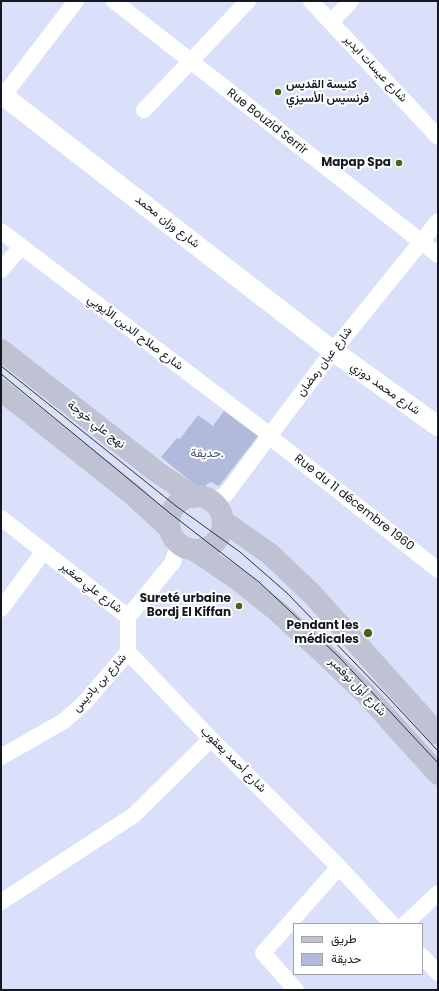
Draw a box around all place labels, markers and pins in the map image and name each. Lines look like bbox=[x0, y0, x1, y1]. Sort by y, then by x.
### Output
place label: كنيسة القديس فرنسيس الأسيزي bbox=[286, 78, 369, 106]
marker: كنيسة القديس فرنسيس الأسيزي bbox=[273, 87, 283, 97]
place label: Mapap Spa bbox=[321, 156, 391, 170]
marker: Mapap Spa bbox=[394, 158, 404, 168]
place label: Sureté urbaine Bordj El Kiffan bbox=[140, 592, 231, 620]
marker: Sureté urbaine Bordj El Kiffan bbox=[234, 601, 244, 611]
place label: Pendant les médicales bbox=[287, 619, 359, 647]
marker: Pendant les médicales bbox=[362, 627, 374, 639]

